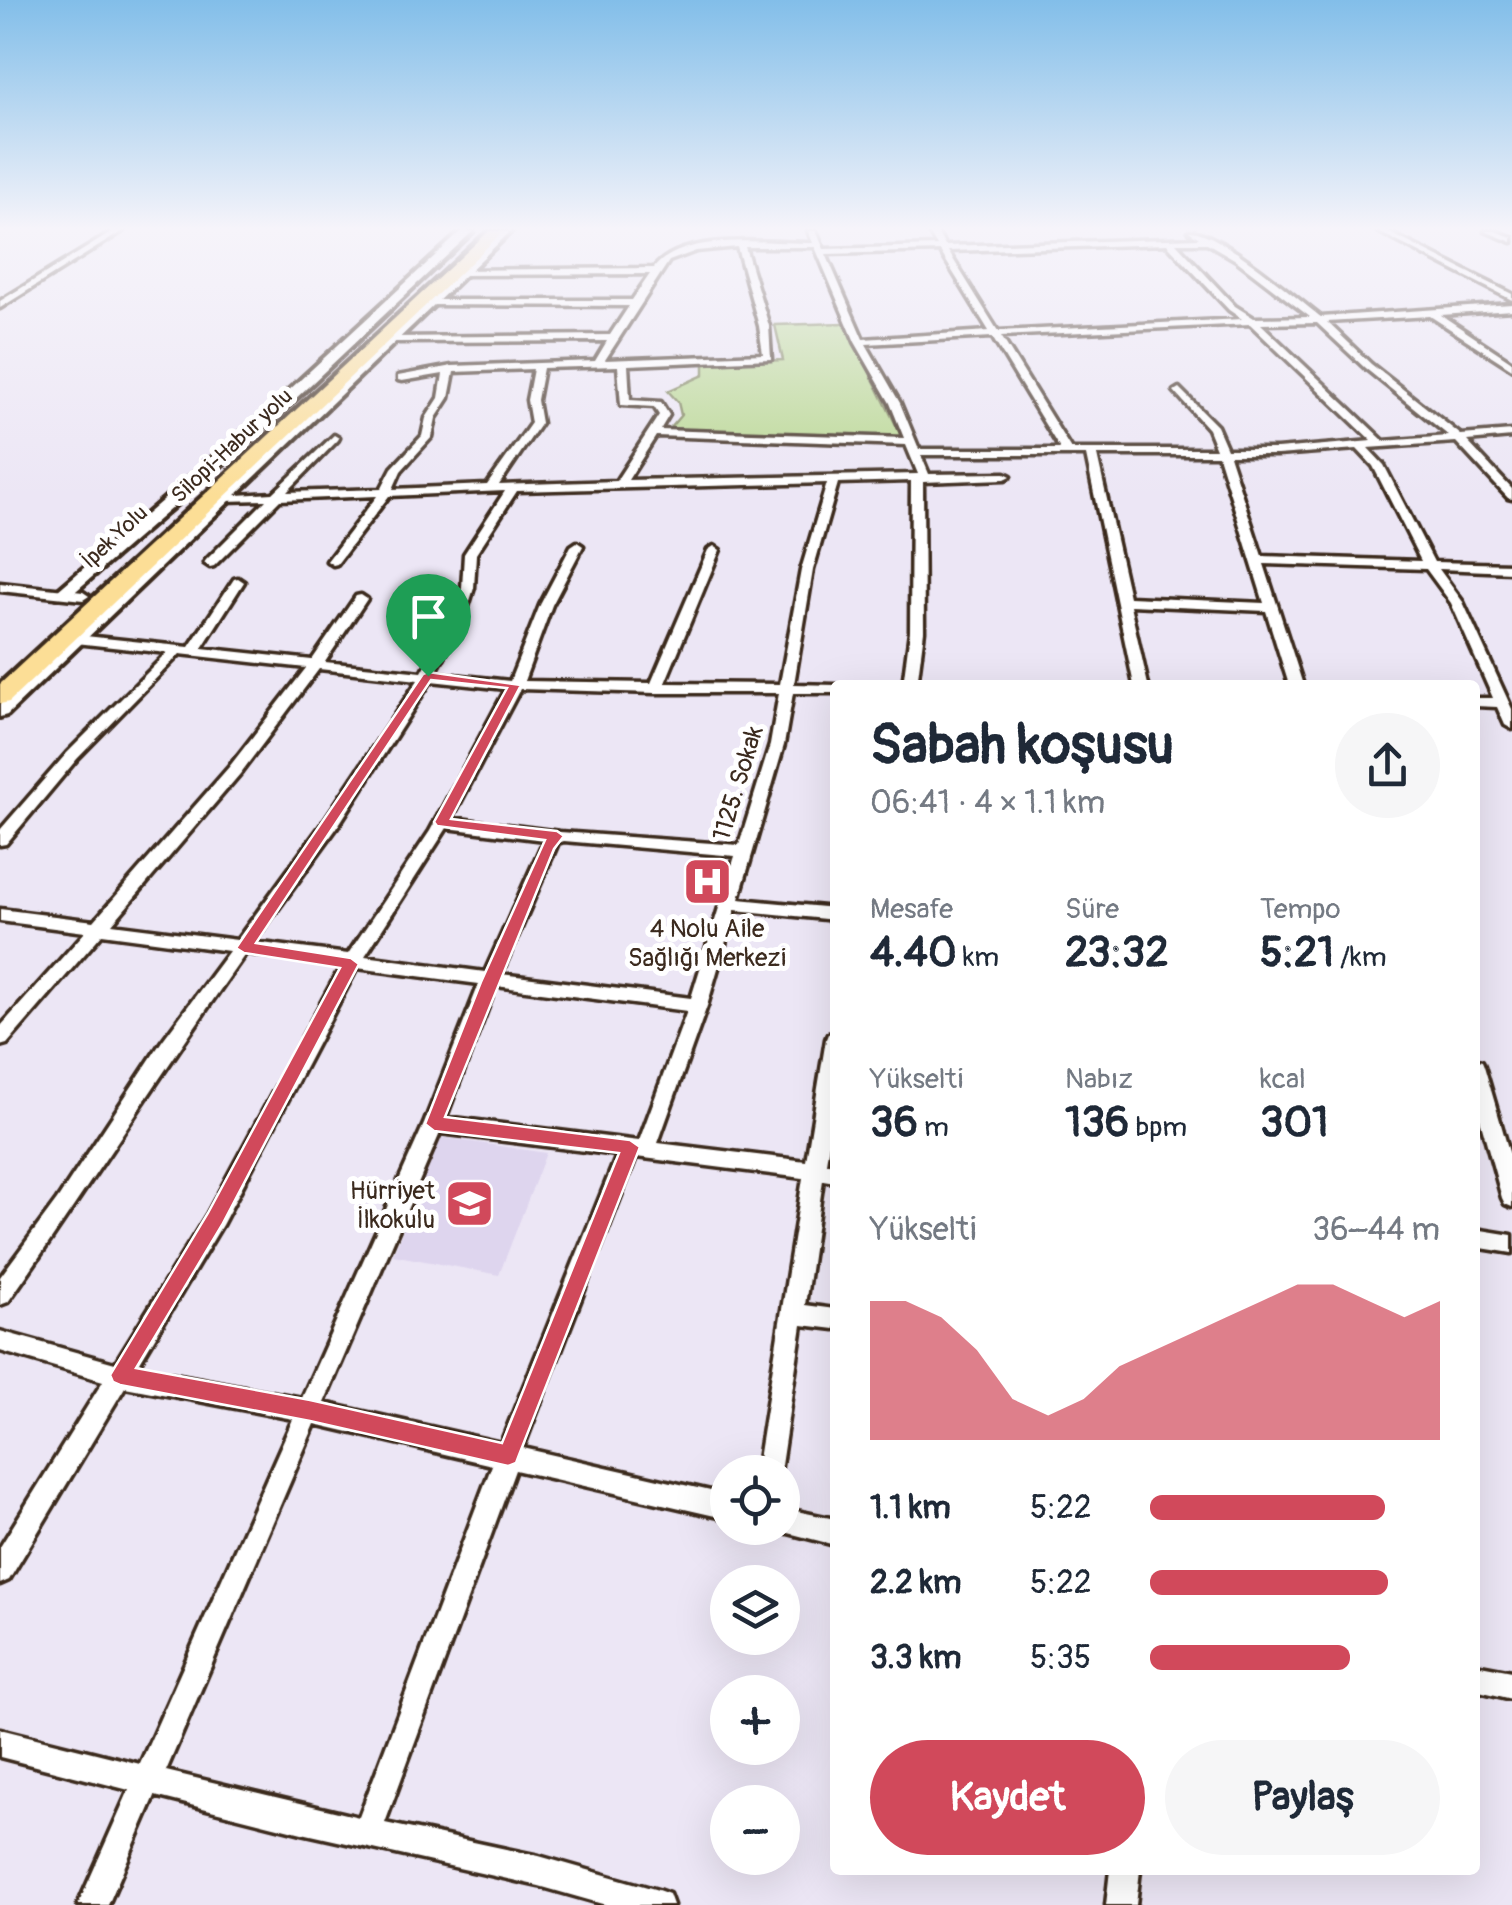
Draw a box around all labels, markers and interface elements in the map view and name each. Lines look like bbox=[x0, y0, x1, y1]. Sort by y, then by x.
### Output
street label: Silopi-Habur yolu bbox=[165, 382, 298, 509]
street label: İpek Yolu bbox=[76, 499, 154, 574]
pin bbox=[386, 574, 471, 677]
icon: arrive bbox=[401, 589, 456, 644]
text: Sabah koşusu bbox=[870, 711, 1174, 780]
button: share bbox=[1335, 713, 1440, 818]
street label: 1125. Sokak bbox=[706, 722, 771, 845]
text: 06:41 · 4 × 1.1 km bbox=[870, 783, 1105, 823]
hospital icon: 4 Nolu Aile Sağlığı Merkezi bbox=[681, 856, 733, 908]
text: Mesafe bbox=[870, 892, 953, 927]
text: Süre bbox=[1065, 892, 1119, 927]
text: Tempo bbox=[1260, 892, 1341, 927]
place label: 4 Nolu Aile Sağlığı Merkezi bbox=[628, 914, 786, 974]
text: 4.40 bbox=[870, 927, 957, 979]
text: 23:32 bbox=[1065, 927, 1169, 979]
text: 5:21 bbox=[1260, 927, 1334, 979]
text: km bbox=[957, 940, 999, 975]
text: /km bbox=[1334, 940, 1387, 975]
text: Yükselti bbox=[870, 1062, 963, 1097]
text: Nabız bbox=[1065, 1062, 1133, 1097]
text: kcal bbox=[1260, 1062, 1306, 1097]
text: 36 bbox=[870, 1097, 918, 1149]
text: 136 bbox=[1065, 1097, 1129, 1149]
text: 301 bbox=[1260, 1097, 1329, 1149]
text: m bbox=[918, 1110, 949, 1145]
text: bpm bbox=[1129, 1110, 1187, 1145]
place label: Hürriyet İlkokulu bbox=[350, 1176, 436, 1236]
school or university icon: Hürriyet İlkokulu bbox=[444, 1178, 496, 1230]
text: Yükselti bbox=[870, 1210, 976, 1250]
text: 36–44 m bbox=[1312, 1210, 1440, 1250]
map controls bbox=[710, 1455, 800, 1875]
button: locate bbox=[710, 1455, 800, 1545]
text: 1.1 km bbox=[870, 1488, 951, 1528]
text: 5:22 bbox=[1030, 1488, 1092, 1528]
text: 2.2 km bbox=[870, 1563, 962, 1603]
text: 5:22 bbox=[1030, 1563, 1092, 1603]
button: layers bbox=[710, 1565, 800, 1655]
text: 3.3 km bbox=[870, 1638, 961, 1678]
text: 5:35 bbox=[1030, 1638, 1091, 1678]
button: + bbox=[710, 1675, 800, 1765]
button: Kaydet bbox=[870, 1740, 1145, 1855]
button: Paylaş bbox=[1165, 1740, 1440, 1855]
button: − bbox=[710, 1785, 800, 1875]

